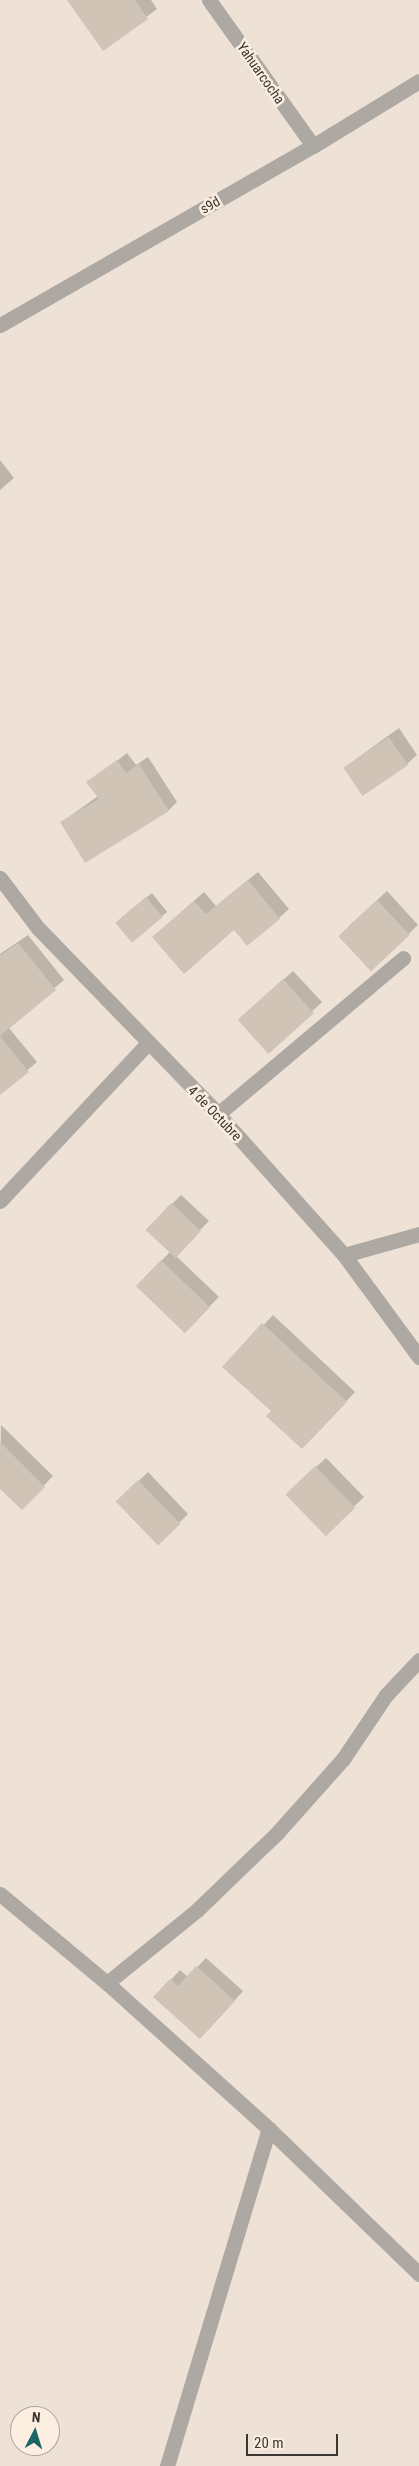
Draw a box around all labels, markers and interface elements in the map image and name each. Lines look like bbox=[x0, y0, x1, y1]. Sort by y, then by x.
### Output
street label: Yahuarcocha bbox=[234, 39, 288, 107]
street label: s9d bbox=[197, 193, 223, 217]
street label: 4 de Octubre bbox=[185, 1082, 245, 1144]
north arrow bbox=[10, 2406, 60, 2456]
text: N bbox=[31, 2409, 41, 2425]
scale bar bbox=[249, 2424, 342, 2456]
text: 20 m bbox=[254, 2434, 284, 2452]

